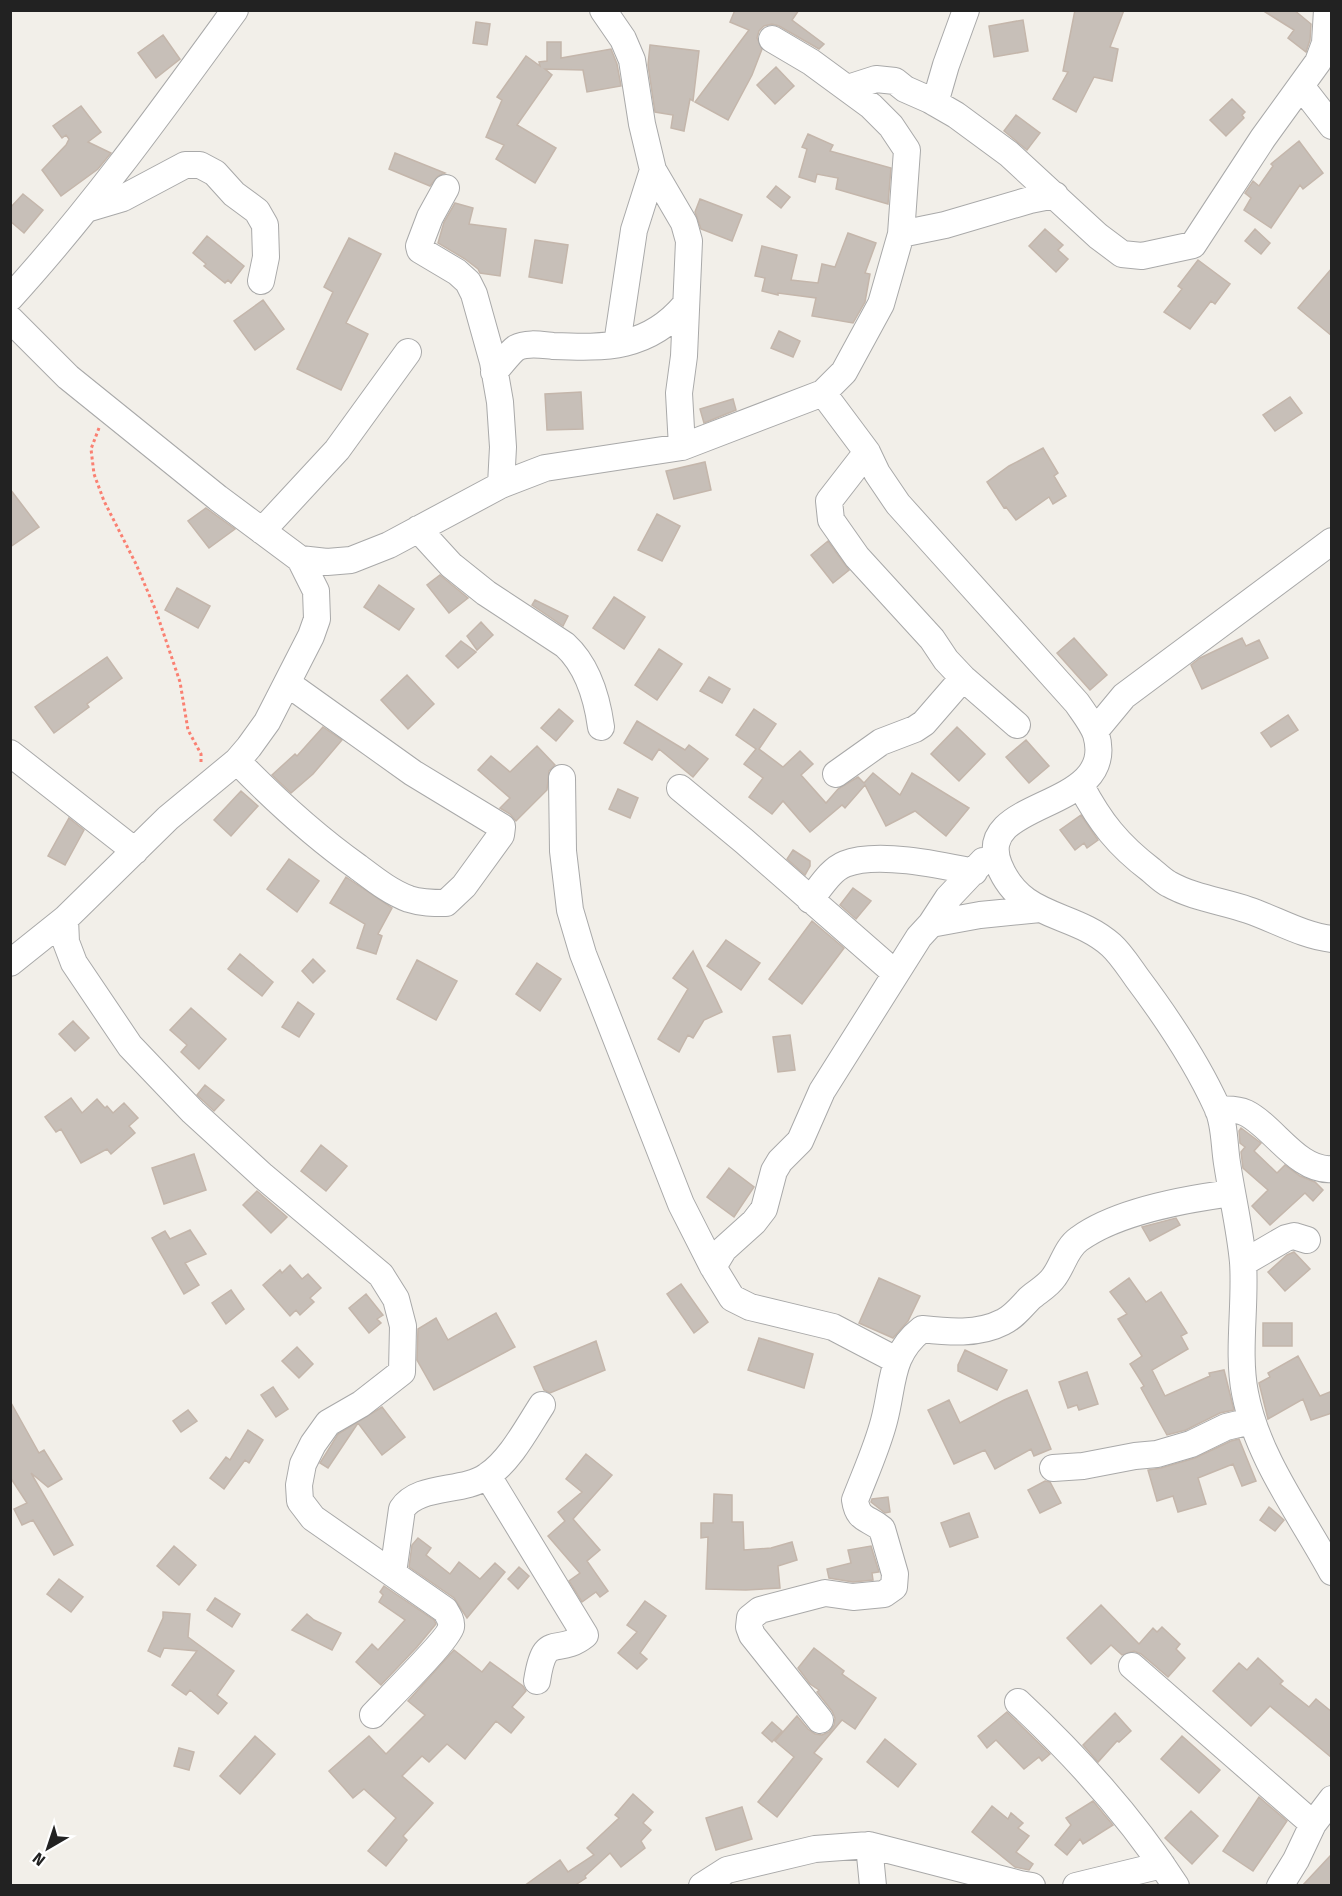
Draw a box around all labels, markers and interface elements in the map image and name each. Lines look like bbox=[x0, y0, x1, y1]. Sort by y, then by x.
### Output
north arrow bbox=[18, 1818, 78, 1878]
text: N bbox=[29, 1849, 49, 1870]

